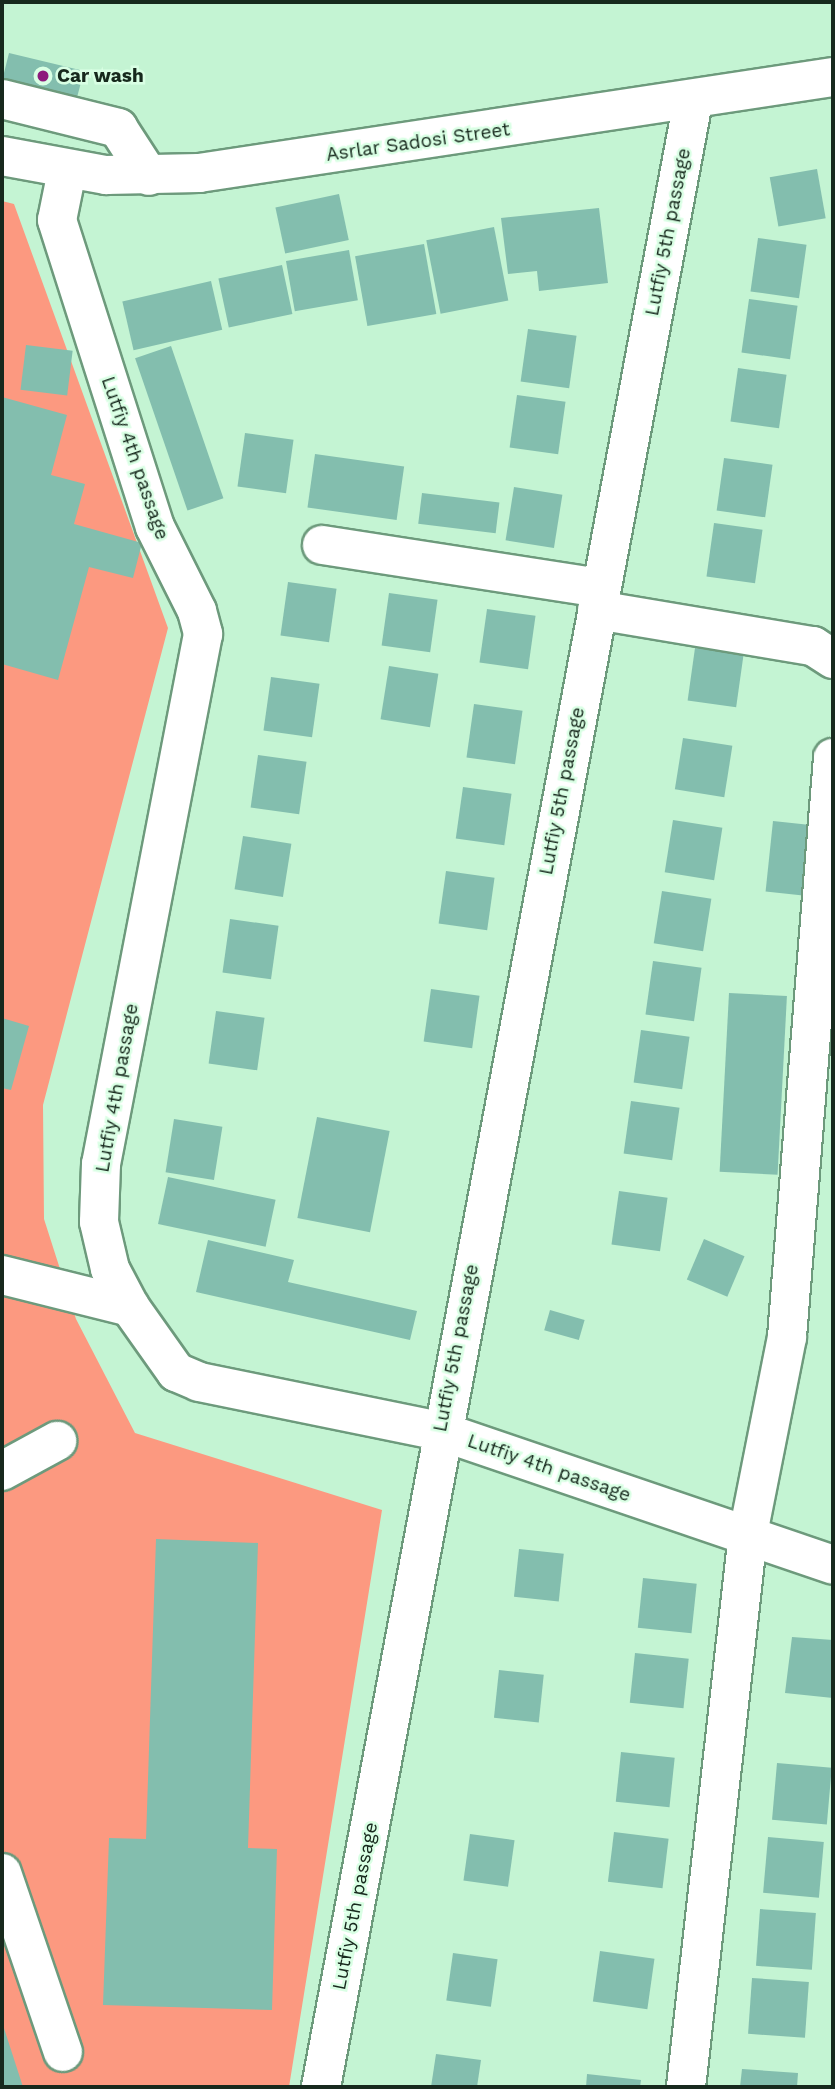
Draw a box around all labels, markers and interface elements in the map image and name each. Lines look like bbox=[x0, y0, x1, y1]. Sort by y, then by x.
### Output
place label: Car wash bbox=[57, 65, 144, 87]
marker: Car wash bbox=[35, 68, 51, 84]
street label: Asrlar Sadosi Street bbox=[324, 118, 512, 166]
street label: Lutfiy 5th passage bbox=[640, 146, 696, 318]
street label: Lutfiy 4th passage bbox=[96, 373, 174, 543]
street label: Lutfiy 5th passage bbox=[534, 705, 590, 877]
street label: Lutfiy 4th passage bbox=[91, 1002, 143, 1174]
street label: Lutfiy 5th passage bbox=[428, 1262, 484, 1434]
street label: Lutfiy 4th passage bbox=[464, 1429, 634, 1507]
street label: Lutfiy 5th passage bbox=[327, 1820, 383, 1992]

